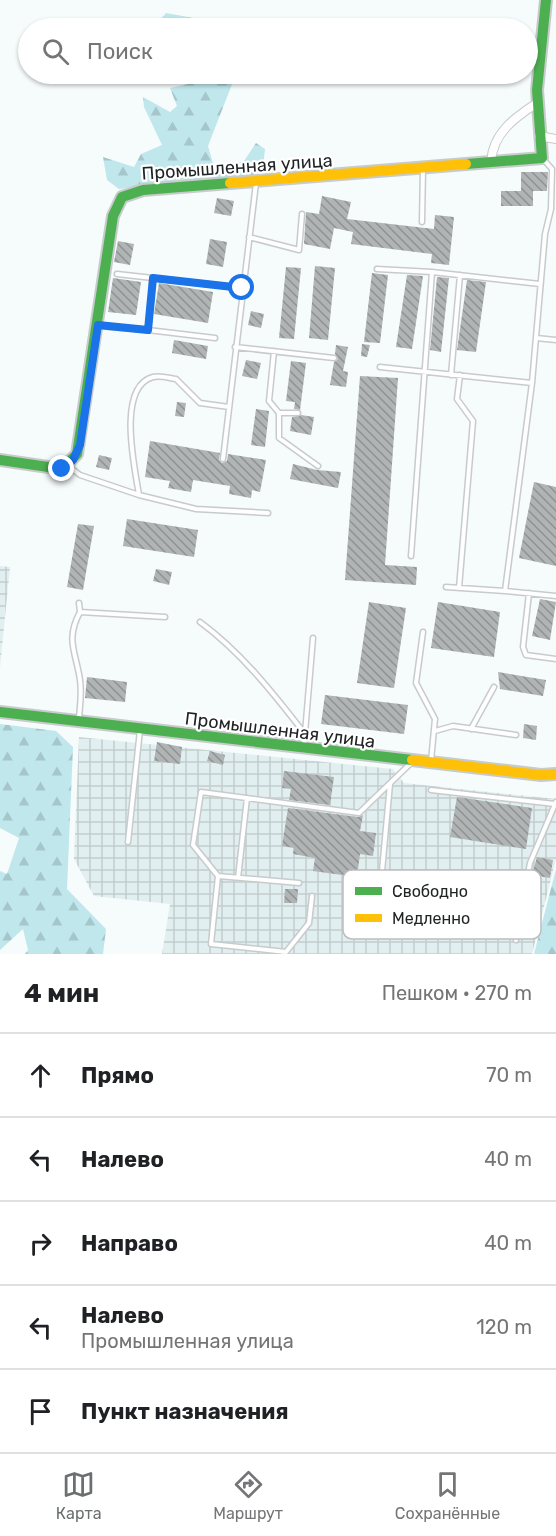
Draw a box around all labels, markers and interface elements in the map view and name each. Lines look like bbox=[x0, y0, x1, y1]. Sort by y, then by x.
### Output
search box bbox=[18, 18, 538, 84]
icon: search bbox=[39, 35, 72, 68]
text: Поиск bbox=[87, 38, 153, 65]
street label: Промышленная улица bbox=[141, 149, 333, 185]
route start bbox=[228, 274, 254, 300]
route end bbox=[48, 455, 74, 481]
street label: Промышленная улица bbox=[184, 707, 376, 753]
legend bbox=[343, 870, 541, 939]
text: Свободно bbox=[392, 882, 468, 901]
text: Медленно bbox=[392, 909, 470, 928]
text: 4 мин bbox=[24, 978, 99, 1009]
text: Пешком · 270 m bbox=[382, 981, 532, 1005]
icon: ahead bbox=[24, 1059, 57, 1092]
text: Прямо bbox=[81, 1062, 154, 1089]
text: 70 m bbox=[486, 1063, 532, 1087]
icon: left bbox=[24, 1143, 57, 1176]
text: Налево bbox=[81, 1146, 164, 1173]
text: 40 m bbox=[484, 1147, 532, 1171]
icon: right bbox=[24, 1227, 57, 1260]
text: Направо bbox=[81, 1230, 178, 1257]
text: 40 m bbox=[484, 1231, 532, 1255]
text: Налево bbox=[81, 1302, 164, 1329]
icon: left bbox=[24, 1311, 57, 1344]
text: 120 m bbox=[476, 1315, 532, 1339]
text: Промышленная улица bbox=[81, 1329, 294, 1353]
icon: arrive bbox=[24, 1395, 57, 1428]
text: Пункт назначения bbox=[81, 1398, 289, 1425]
tab: Карта bbox=[56, 1468, 102, 1523]
tab: Маршрут bbox=[213, 1468, 283, 1523]
tab: Сохранённые bbox=[395, 1468, 500, 1523]

